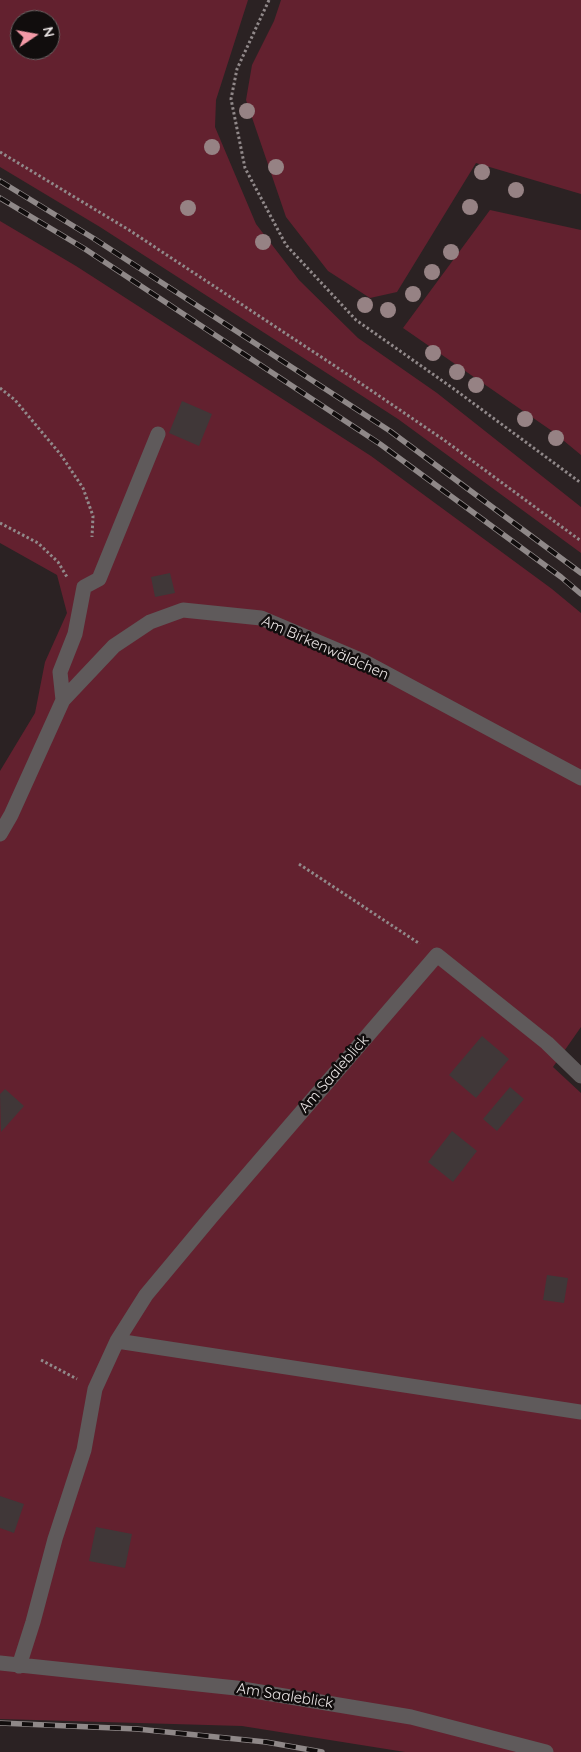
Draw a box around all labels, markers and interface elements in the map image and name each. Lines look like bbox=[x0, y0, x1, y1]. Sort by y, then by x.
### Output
north arrow bbox=[10, 10, 60, 60]
text: N bbox=[39, 25, 59, 39]
street label: Am Birkenwäldchen bbox=[259, 612, 391, 684]
street label: Am Saaleblick bbox=[295, 1031, 373, 1117]
street label: Am Saaleblick bbox=[235, 1679, 335, 1713]

